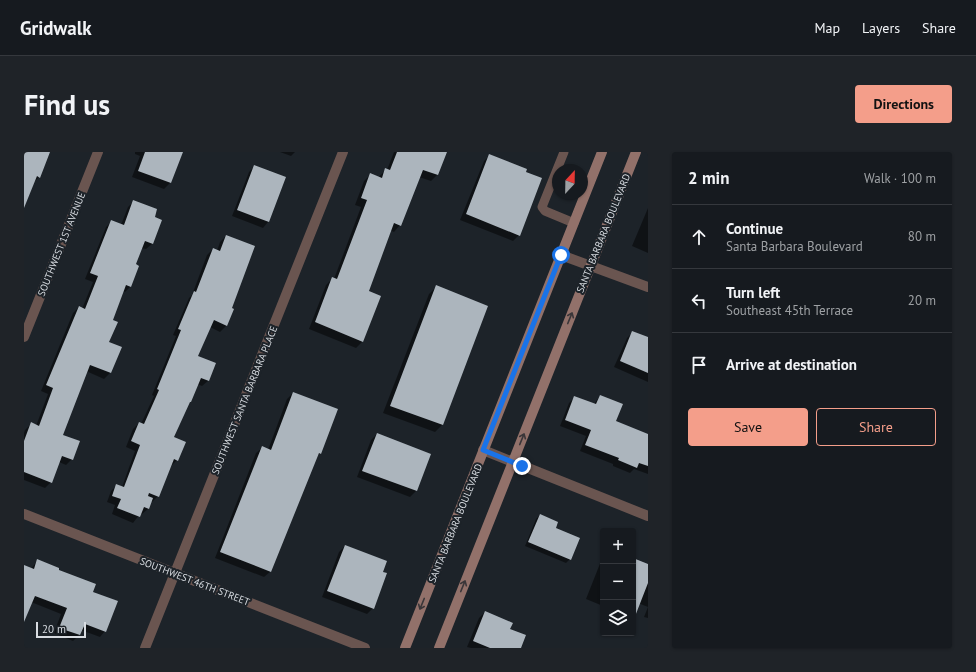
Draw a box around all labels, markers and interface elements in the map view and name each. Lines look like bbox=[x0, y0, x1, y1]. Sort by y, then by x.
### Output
text: Gridwalk bbox=[20, 16, 92, 40]
text: Map bbox=[814, 19, 840, 37]
text: Layers bbox=[862, 19, 900, 37]
text: Share bbox=[922, 19, 956, 37]
button: Directions bbox=[855, 85, 952, 123]
text: Find us bbox=[24, 86, 110, 123]
north arrow bbox=[552, 164, 588, 200]
text: 2 min bbox=[688, 167, 729, 189]
text: Walk · 100 m bbox=[864, 170, 936, 187]
street label: SANTA BARBARA BOULEVARD bbox=[574, 172, 633, 295]
street label: SOUTHWEST 1ST AVENUE bbox=[35, 190, 88, 298]
text: Continue bbox=[726, 219, 783, 238]
icon: ahead bbox=[688, 226, 710, 248]
text: 80 m bbox=[908, 228, 936, 245]
text: Santa Barbara Boulevard bbox=[726, 238, 863, 255]
route start bbox=[552, 246, 570, 264]
text: Turn left bbox=[726, 283, 780, 302]
icon: left bbox=[688, 290, 710, 312]
text: 20 m bbox=[908, 292, 936, 309]
text: Southeast 45th Terrace bbox=[726, 302, 853, 319]
one-way arrow bbox=[566, 313, 574, 325]
street label: SOUTHWEST SANTA BARBARA PLACE bbox=[209, 324, 280, 476]
icon: arrive bbox=[688, 354, 710, 376]
text: Arrive at destination bbox=[726, 355, 857, 374]
button: Save bbox=[688, 408, 808, 446]
button: Share bbox=[816, 408, 936, 446]
one-way arrow bbox=[518, 433, 526, 445]
route end bbox=[513, 457, 531, 475]
street label: SANTA BARBARA BOULEVARD bbox=[426, 462, 485, 585]
map controls bbox=[600, 528, 636, 636]
button: + bbox=[600, 528, 636, 564]
street label: SOUTHWEST 46TH STREET bbox=[138, 554, 252, 609]
button: − bbox=[600, 564, 636, 600]
one-way arrow bbox=[460, 580, 468, 592]
one-way arrow bbox=[418, 598, 425, 610]
button: layers bbox=[600, 600, 636, 636]
scale bar bbox=[36, 620, 86, 639]
text: 20 m bbox=[42, 622, 66, 636]

